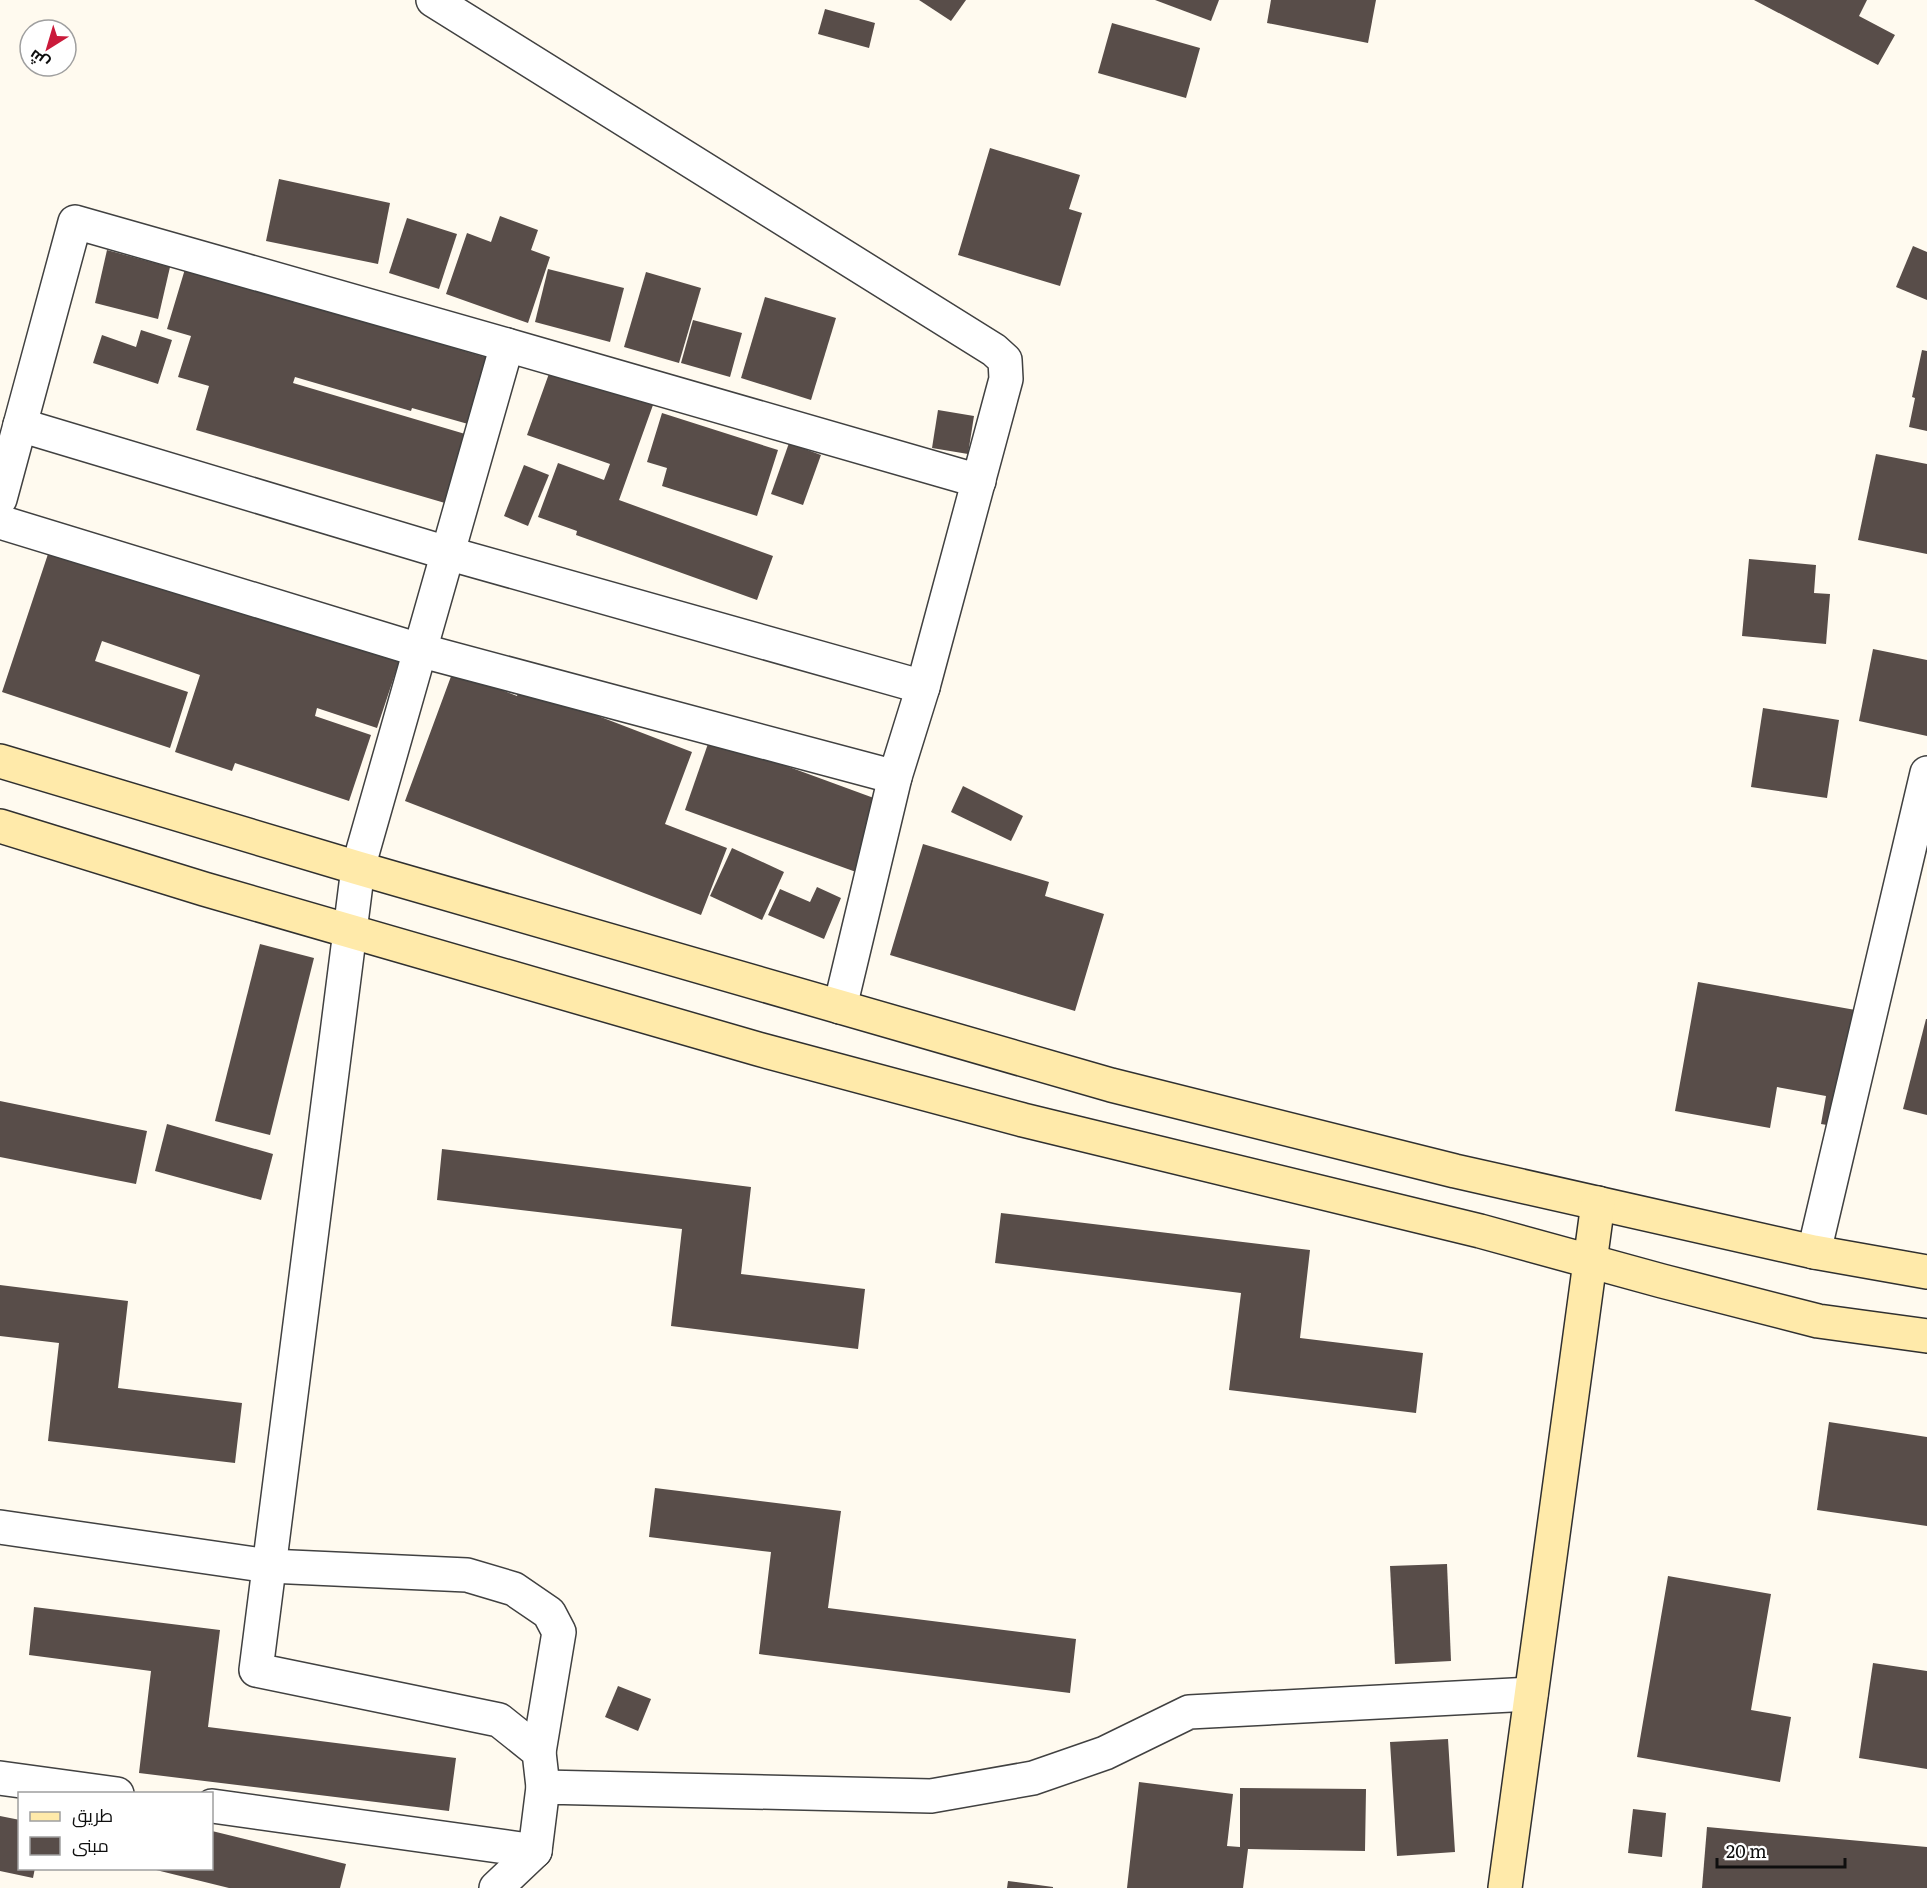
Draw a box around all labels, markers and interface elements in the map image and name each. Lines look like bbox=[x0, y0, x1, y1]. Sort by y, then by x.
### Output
north arrow bbox=[18, 18, 78, 78]
text: ش bbox=[23, 45, 54, 77]
legend bbox=[18, 1792, 213, 1870]
text: طريق bbox=[72, 1801, 113, 1828]
text: مبنى bbox=[72, 1831, 109, 1858]
scale bar bbox=[1717, 1831, 1844, 1869]
text: 20 m bbox=[1726, 1837, 1767, 1864]

